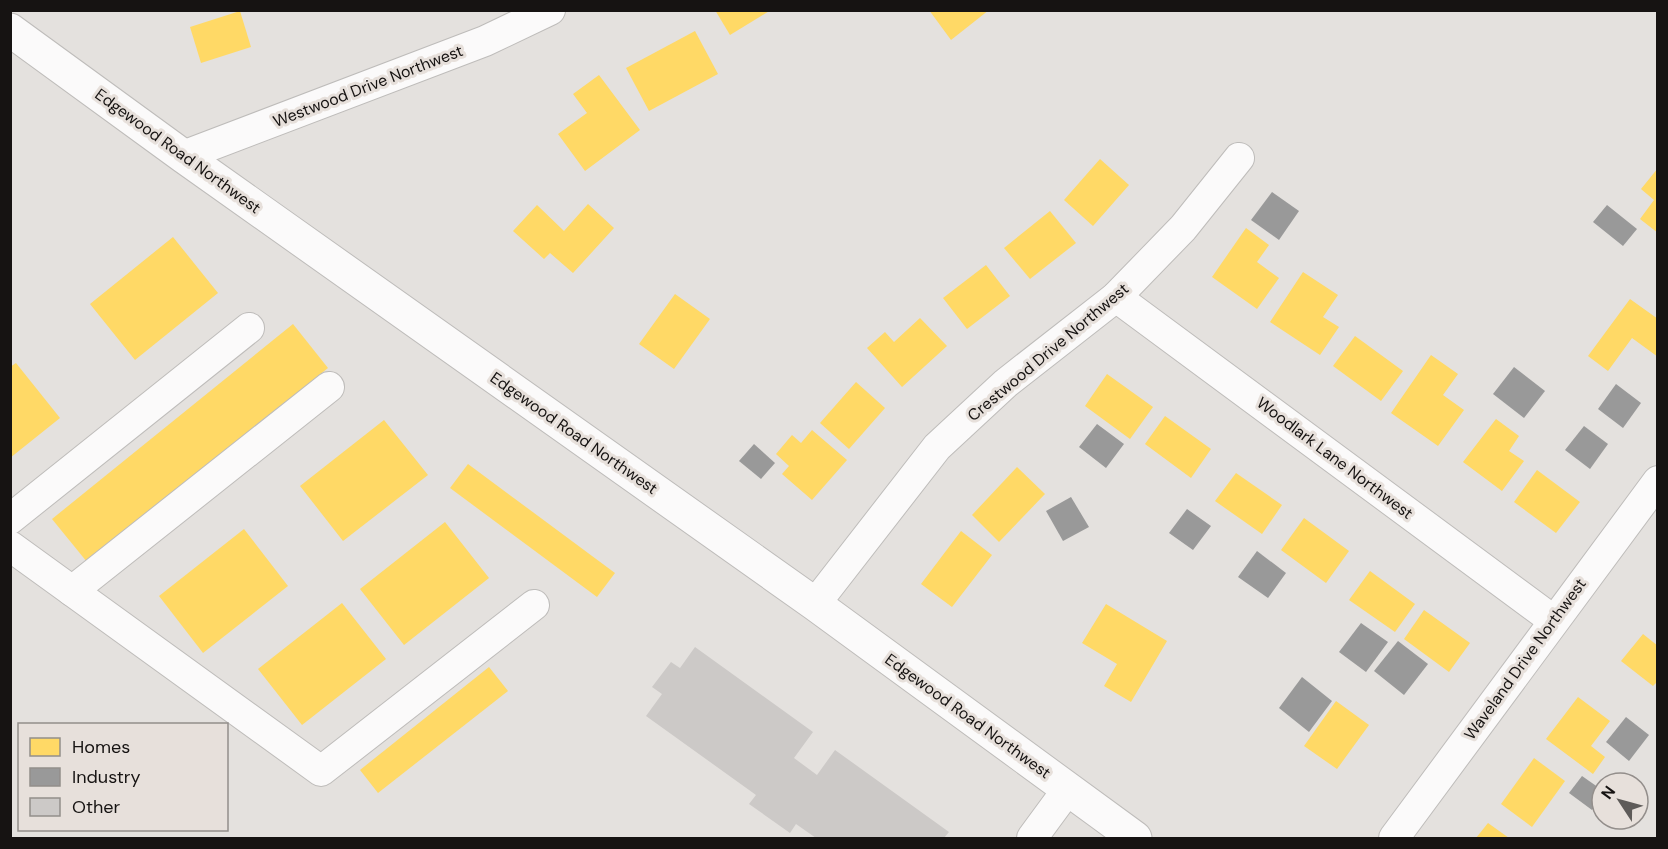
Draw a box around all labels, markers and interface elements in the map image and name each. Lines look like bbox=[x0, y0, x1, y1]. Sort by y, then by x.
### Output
street label: Westwood Drive Northwest bbox=[270, 40, 466, 132]
street label: Edgewood Road Northwest bbox=[91, 84, 265, 218]
street label: Crestwood Drive Northwest bbox=[963, 278, 1133, 426]
street label: Edgewood Road Northwest bbox=[486, 367, 662, 499]
street label: Woodlark Lane Northwest bbox=[1253, 392, 1417, 524]
street label: Waveland Drive Northwest bbox=[1459, 574, 1591, 744]
street label: Edgewood Road Northwest bbox=[881, 649, 1055, 783]
legend bbox=[18, 723, 228, 831]
text: Homes bbox=[72, 735, 130, 759]
text: Industry bbox=[72, 765, 141, 789]
north arrow bbox=[1590, 771, 1650, 831]
text: N bbox=[1596, 782, 1620, 803]
text: Other bbox=[72, 795, 121, 819]

